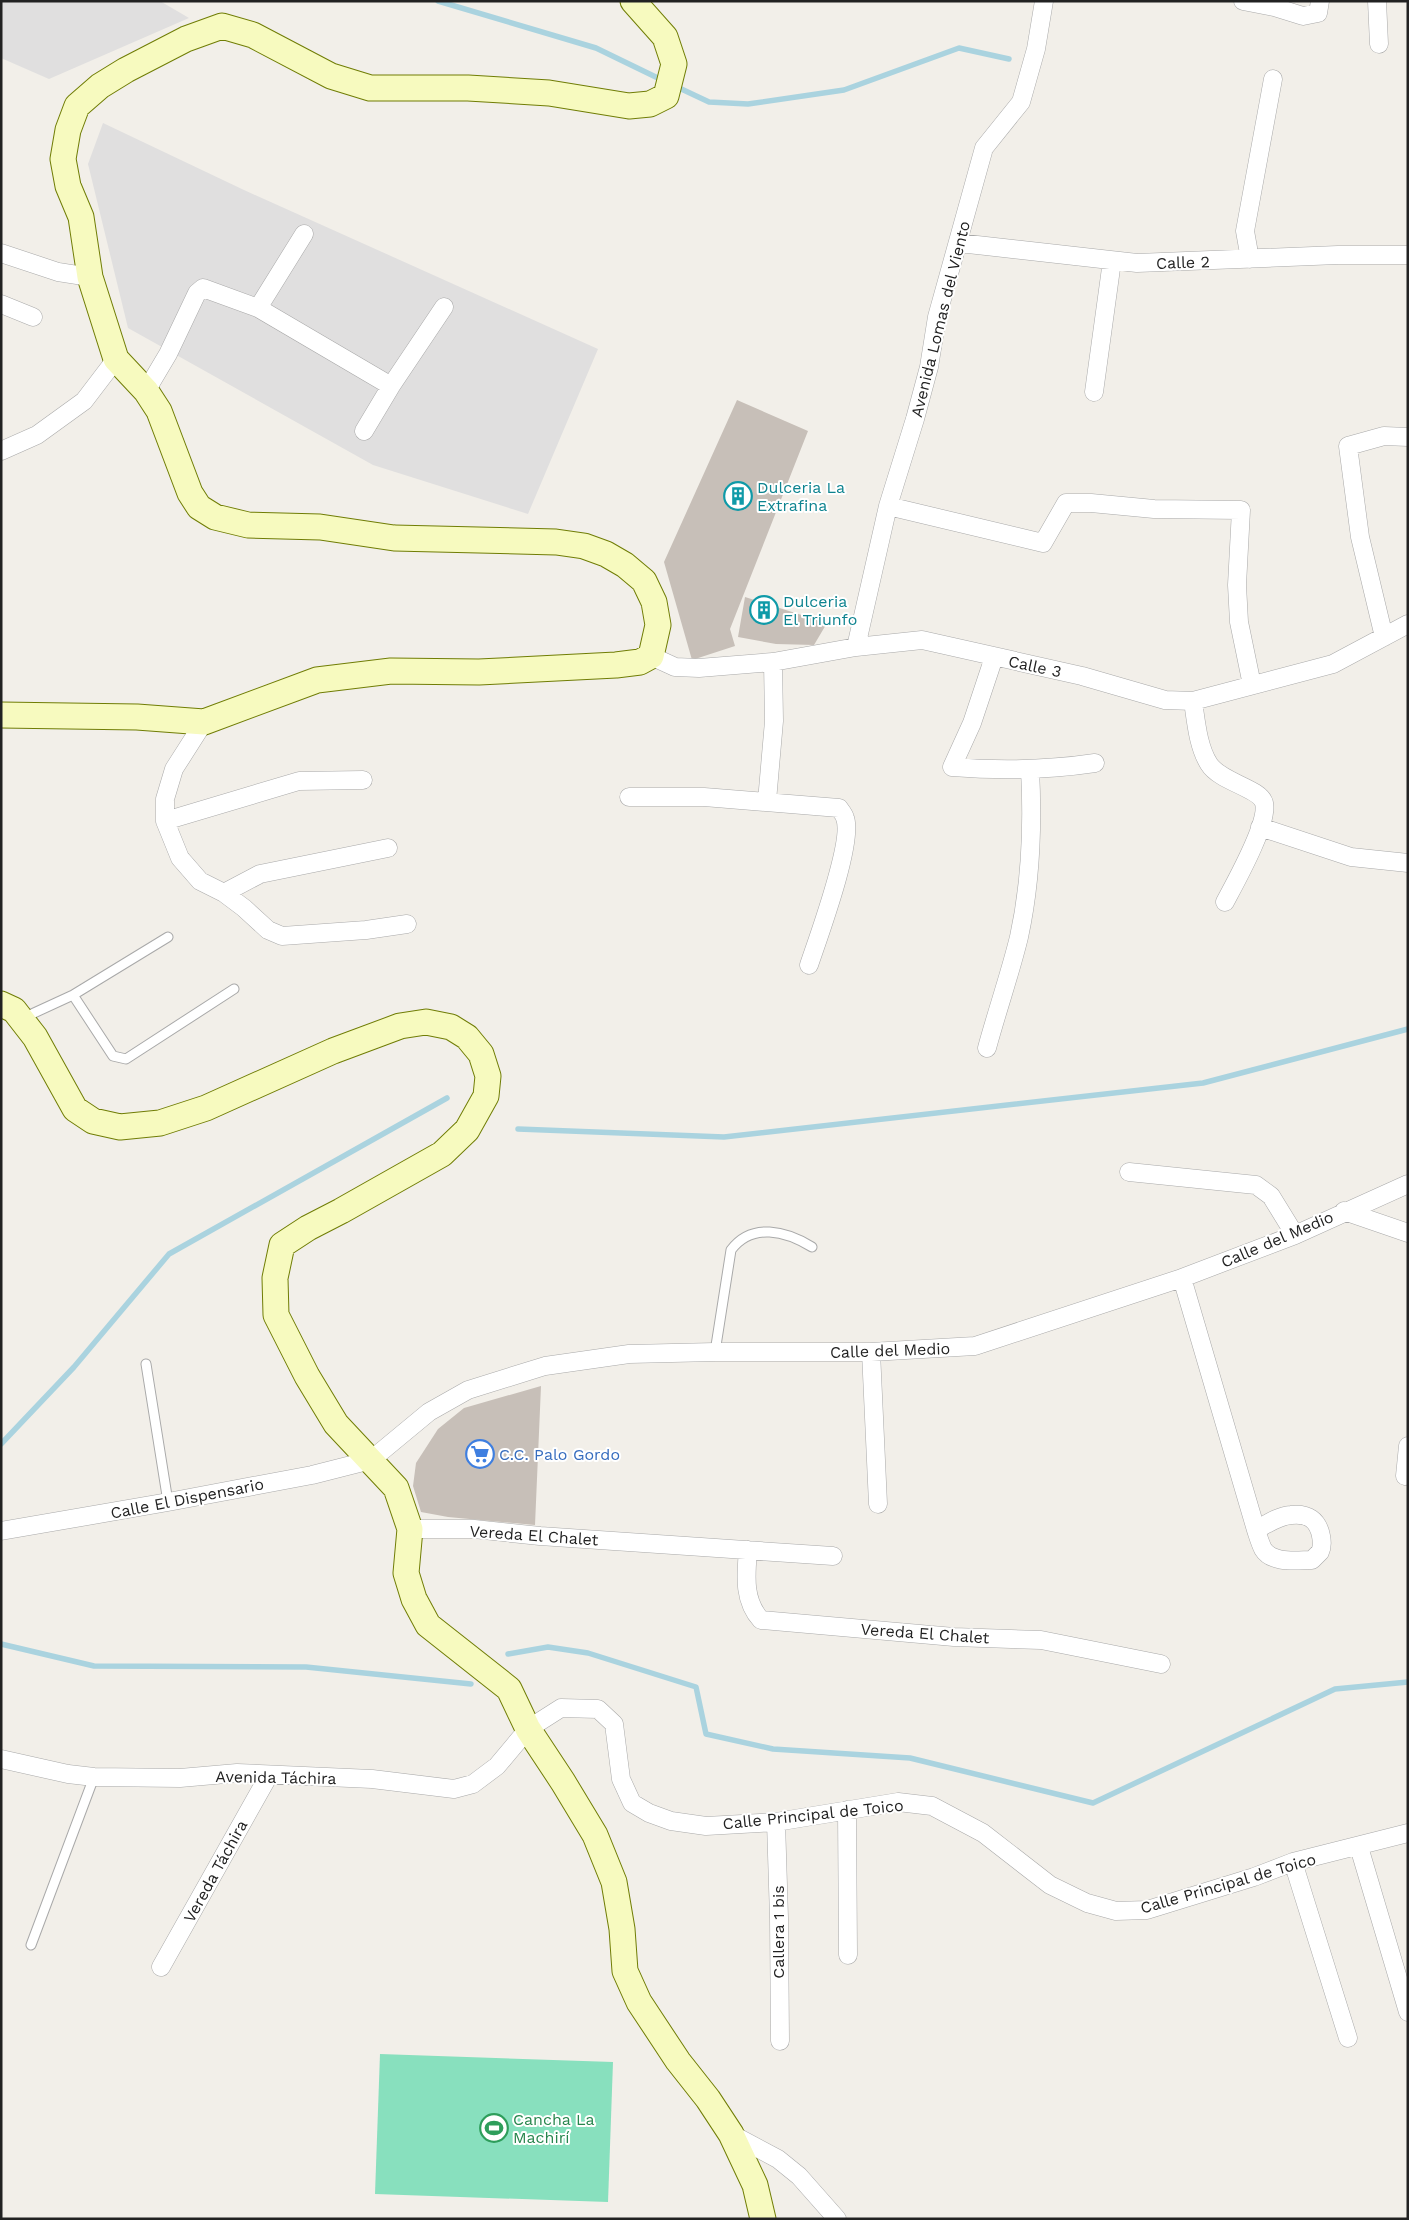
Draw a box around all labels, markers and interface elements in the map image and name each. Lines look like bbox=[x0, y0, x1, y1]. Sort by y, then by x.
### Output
street label: Avenida Lomas del Viento bbox=[907, 219, 974, 419]
street label: Calle 2 bbox=[1156, 252, 1210, 273]
place label: Dulceria La Extrafina bbox=[757, 478, 845, 515]
building icon: Dulceria La Extrafina bbox=[723, 481, 753, 511]
place label: Dulceria El Triunfo bbox=[783, 592, 857, 629]
building icon: Dulceria El Triunfo bbox=[749, 595, 779, 625]
street label: Calle 3 bbox=[1007, 652, 1063, 681]
street label: Calle del Medio bbox=[1218, 1207, 1336, 1272]
street label: Calle del Medio bbox=[830, 1339, 950, 1362]
supermarket icon: C.C. Palo Gordo bbox=[465, 1439, 495, 1469]
place label: C.C. Palo Gordo bbox=[499, 1445, 620, 1464]
street label: Calle El Dispensario bbox=[109, 1474, 265, 1523]
street label: Vereda El Chalet bbox=[469, 1522, 599, 1549]
street label: Vereda El Chalet bbox=[860, 1620, 990, 1647]
street label: Avenida Táchira bbox=[215, 1767, 337, 1788]
street label: Calle Principal de Toico bbox=[722, 1796, 904, 1833]
street label: Vereda Táchira bbox=[180, 1817, 251, 1926]
street label: Calle Principal de Toico bbox=[1138, 1849, 1318, 1918]
street label: Callera 1 bis bbox=[769, 1885, 788, 1979]
place label: Cancha La Machirí bbox=[513, 2110, 595, 2147]
sports icon: Cancha La Machirí bbox=[479, 2113, 509, 2143]

